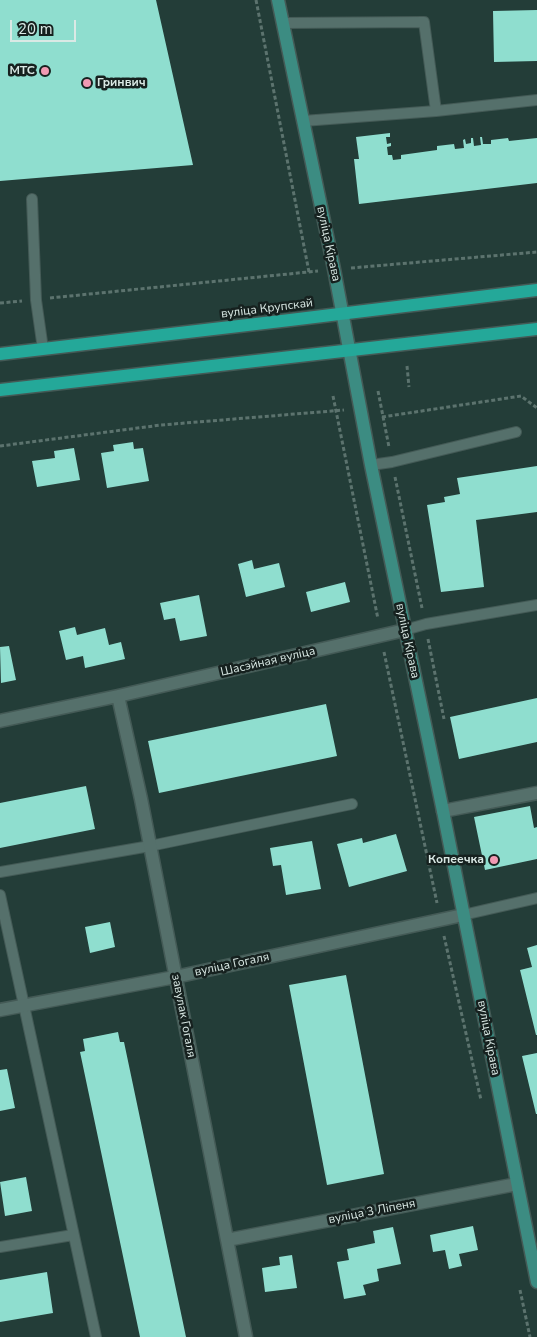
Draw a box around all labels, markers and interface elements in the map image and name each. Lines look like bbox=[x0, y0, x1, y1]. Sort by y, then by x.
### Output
scale bar bbox=[12, 10, 79, 42]
text: 20 m bbox=[18, 19, 53, 39]
place label: МТС bbox=[9, 64, 35, 78]
marker: МТС bbox=[39, 65, 51, 77]
place label: Гринвич bbox=[97, 76, 146, 90]
marker: Гринвич bbox=[81, 77, 93, 89]
street label: вуліца Кірава bbox=[313, 205, 343, 283]
street label: вуліца Крупскай bbox=[220, 296, 314, 322]
street label: вуліца Кірава bbox=[392, 602, 422, 680]
street label: Шасэйная вуліца bbox=[219, 644, 317, 680]
place label: Копеечка bbox=[428, 853, 484, 867]
marker: Копеечка bbox=[488, 854, 500, 866]
street label: вуліца Гогаля bbox=[193, 950, 271, 980]
street label: завулак Гогаля bbox=[168, 973, 198, 1059]
street label: вуліца Кірава bbox=[474, 999, 502, 1077]
street label: вуліца 3 Ліпеня bbox=[327, 1197, 417, 1227]

